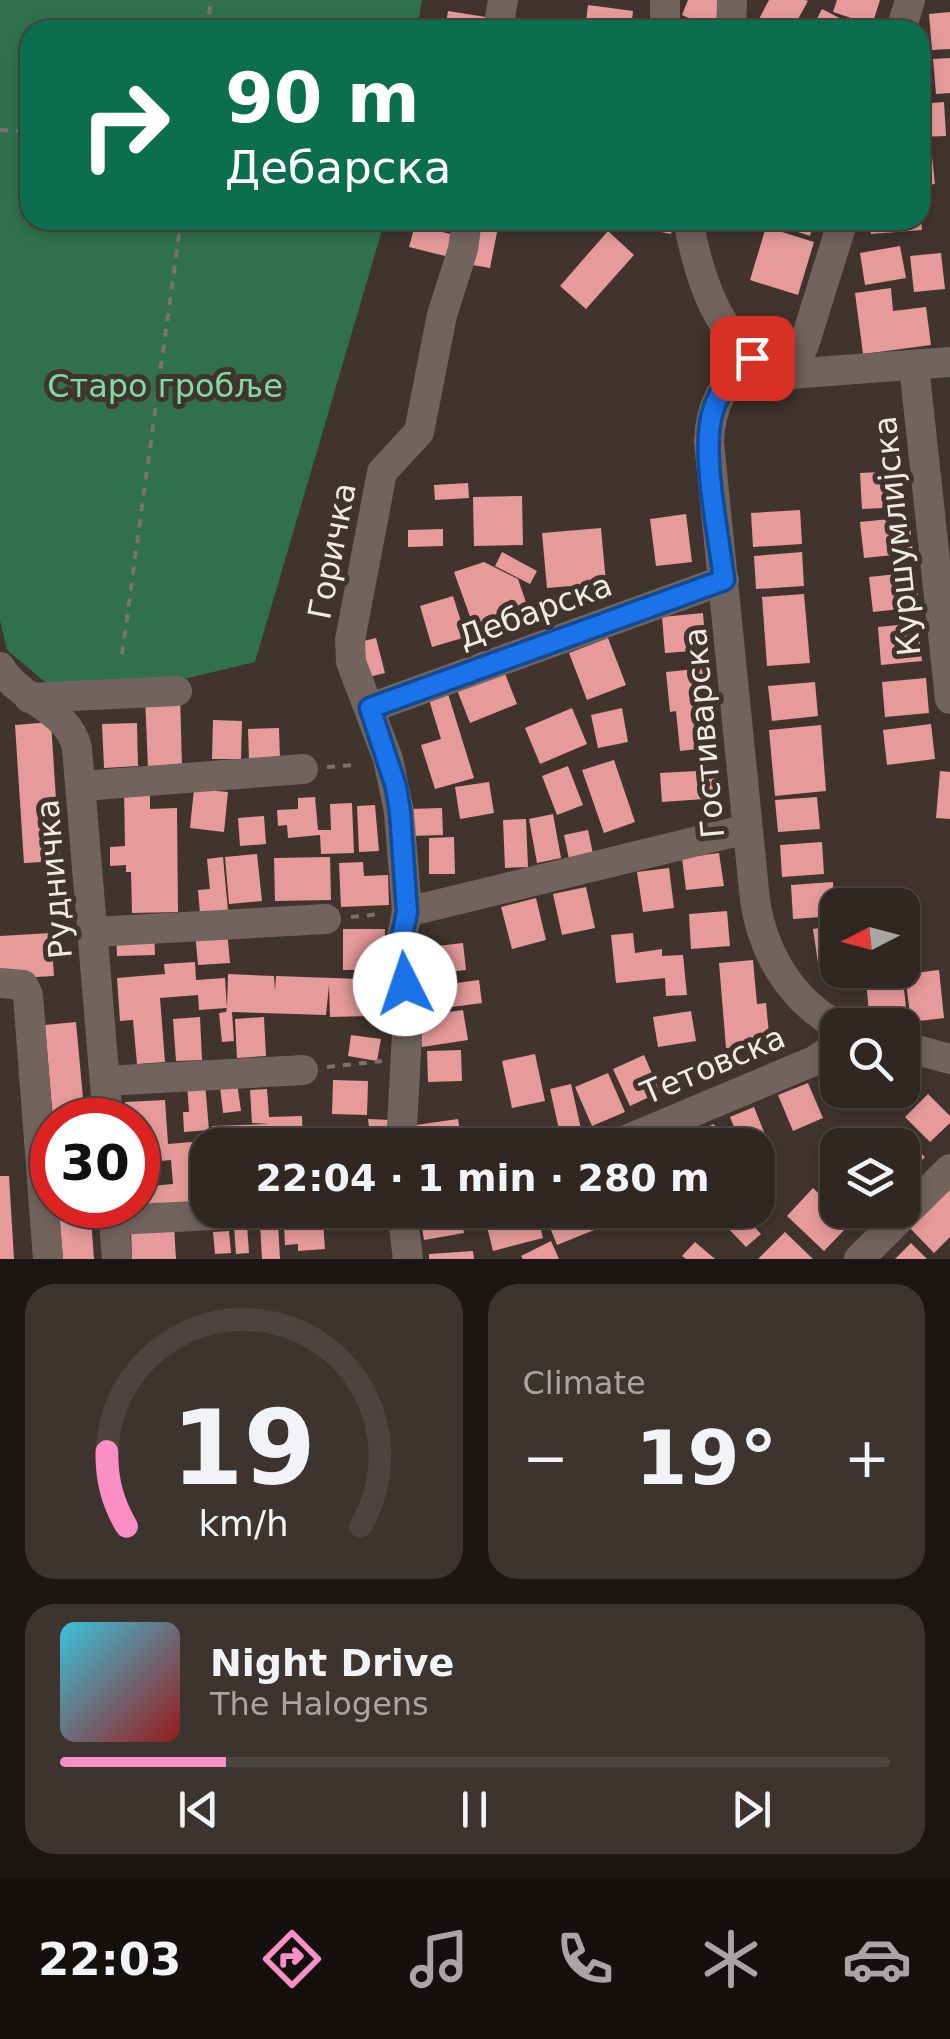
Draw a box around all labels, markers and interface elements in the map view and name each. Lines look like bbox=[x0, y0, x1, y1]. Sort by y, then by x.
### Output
text: 90 m bbox=[225, 57, 420, 139]
icon: right bbox=[60, 60, 190, 190]
text: Дебарска bbox=[225, 141, 451, 194]
pin bbox=[710, 316, 795, 401]
icon: arrive bbox=[725, 331, 780, 386]
park label: Старо гробље bbox=[47, 367, 283, 405]
street label: Куршумлијска bbox=[866, 414, 928, 658]
street label: Горичка bbox=[300, 480, 364, 622]
street label: Дебарска bbox=[453, 566, 617, 656]
street label: Гостиварска bbox=[676, 626, 732, 840]
street label: Рудничка bbox=[28, 798, 80, 960]
north arrow bbox=[820, 888, 920, 988]
map controls bbox=[820, 888, 920, 1228]
position arrow bbox=[353, 932, 457, 1036]
button: search bbox=[820, 1008, 920, 1108]
street label: Тетовска bbox=[634, 1018, 791, 1113]
speed limit sign: 30 bbox=[30, 1098, 160, 1228]
button: layers bbox=[820, 1128, 920, 1228]
text: 22:04 · 1 min · 280 m bbox=[255, 1156, 710, 1200]
text: Climate bbox=[523, 1364, 646, 1402]
text: 19 bbox=[171, 1387, 316, 1509]
text: 19° bbox=[635, 1414, 777, 1502]
text: − bbox=[523, 1426, 569, 1490]
text: + bbox=[844, 1426, 890, 1490]
text: km/h bbox=[199, 1503, 289, 1544]
text: Night Drive bbox=[210, 1641, 454, 1685]
text: The Halogens bbox=[210, 1685, 429, 1723]
icon: previous bbox=[171, 1782, 226, 1837]
icon: pause bbox=[447, 1782, 502, 1837]
icon: next bbox=[724, 1782, 779, 1837]
icon: directions bbox=[257, 1924, 327, 1994]
icon: music bbox=[404, 1924, 474, 1994]
icon: phone bbox=[550, 1924, 620, 1994]
icon: climate bbox=[696, 1924, 766, 1994]
icon: car bbox=[842, 1924, 912, 1994]
text: 22:03 bbox=[38, 1933, 181, 1986]

